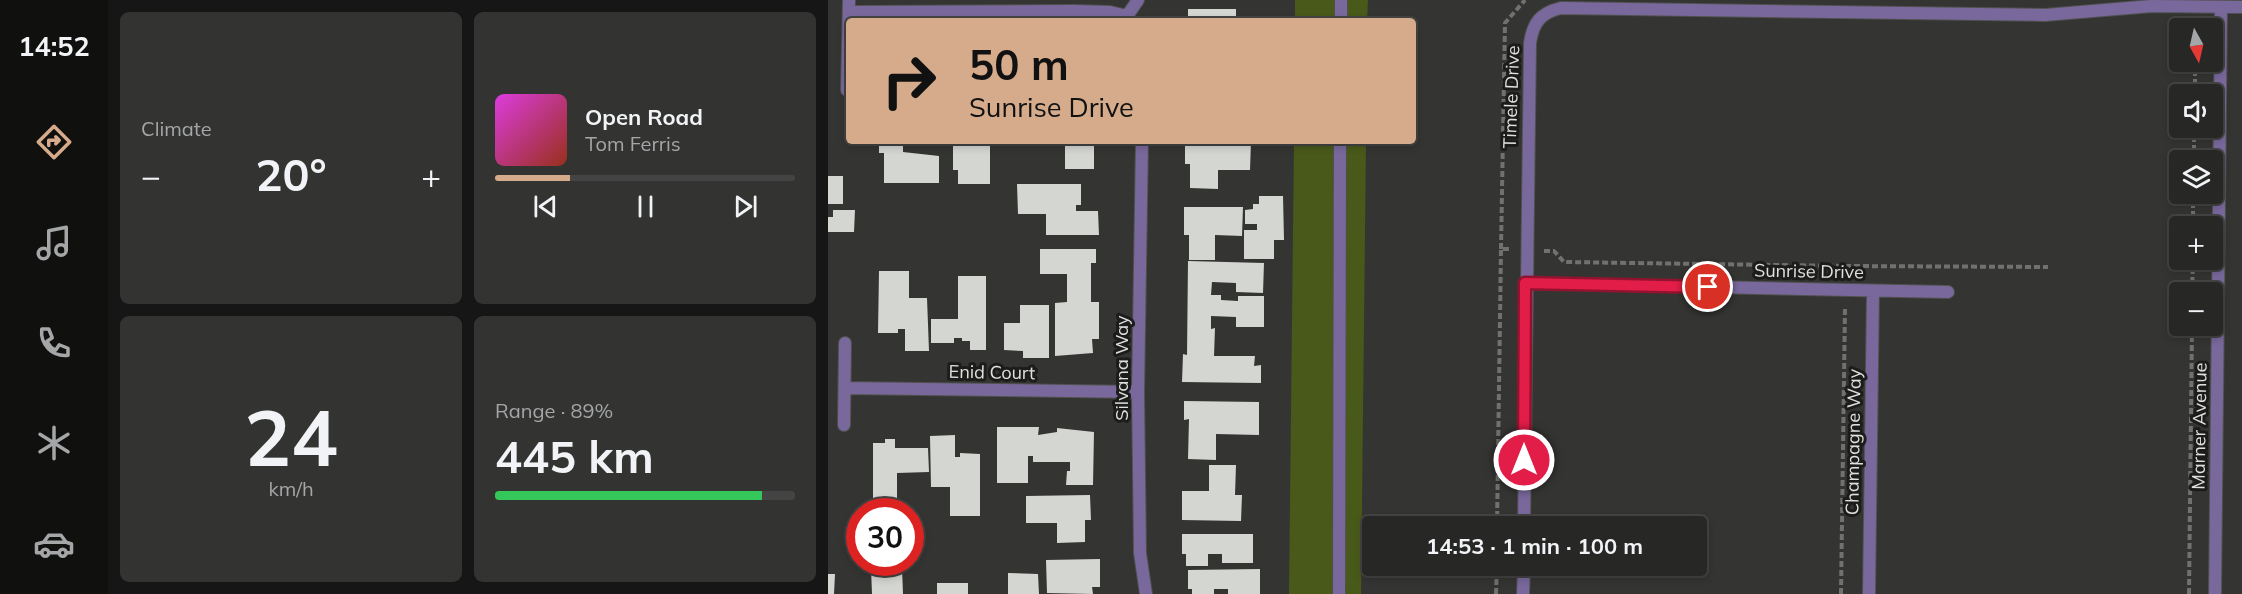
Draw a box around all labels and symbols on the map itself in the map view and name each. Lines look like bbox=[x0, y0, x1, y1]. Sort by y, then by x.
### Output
north arrow bbox=[2169, 18, 2223, 72]
street label: Timele Drive bbox=[1498, 45, 1524, 149]
street label: Sunrise Drive bbox=[1754, 259, 1864, 283]
pin bbox=[1682, 261, 1733, 312]
street label: Silvana Way bbox=[1110, 315, 1133, 421]
street label: Enid Court bbox=[949, 360, 1035, 384]
street label: Marner Avenue bbox=[2186, 362, 2212, 490]
street label: Champagne Way bbox=[1840, 368, 1866, 515]
position arrow bbox=[1492, 428, 1556, 492]
speed limit sign: 30 bbox=[846, 498, 924, 576]

